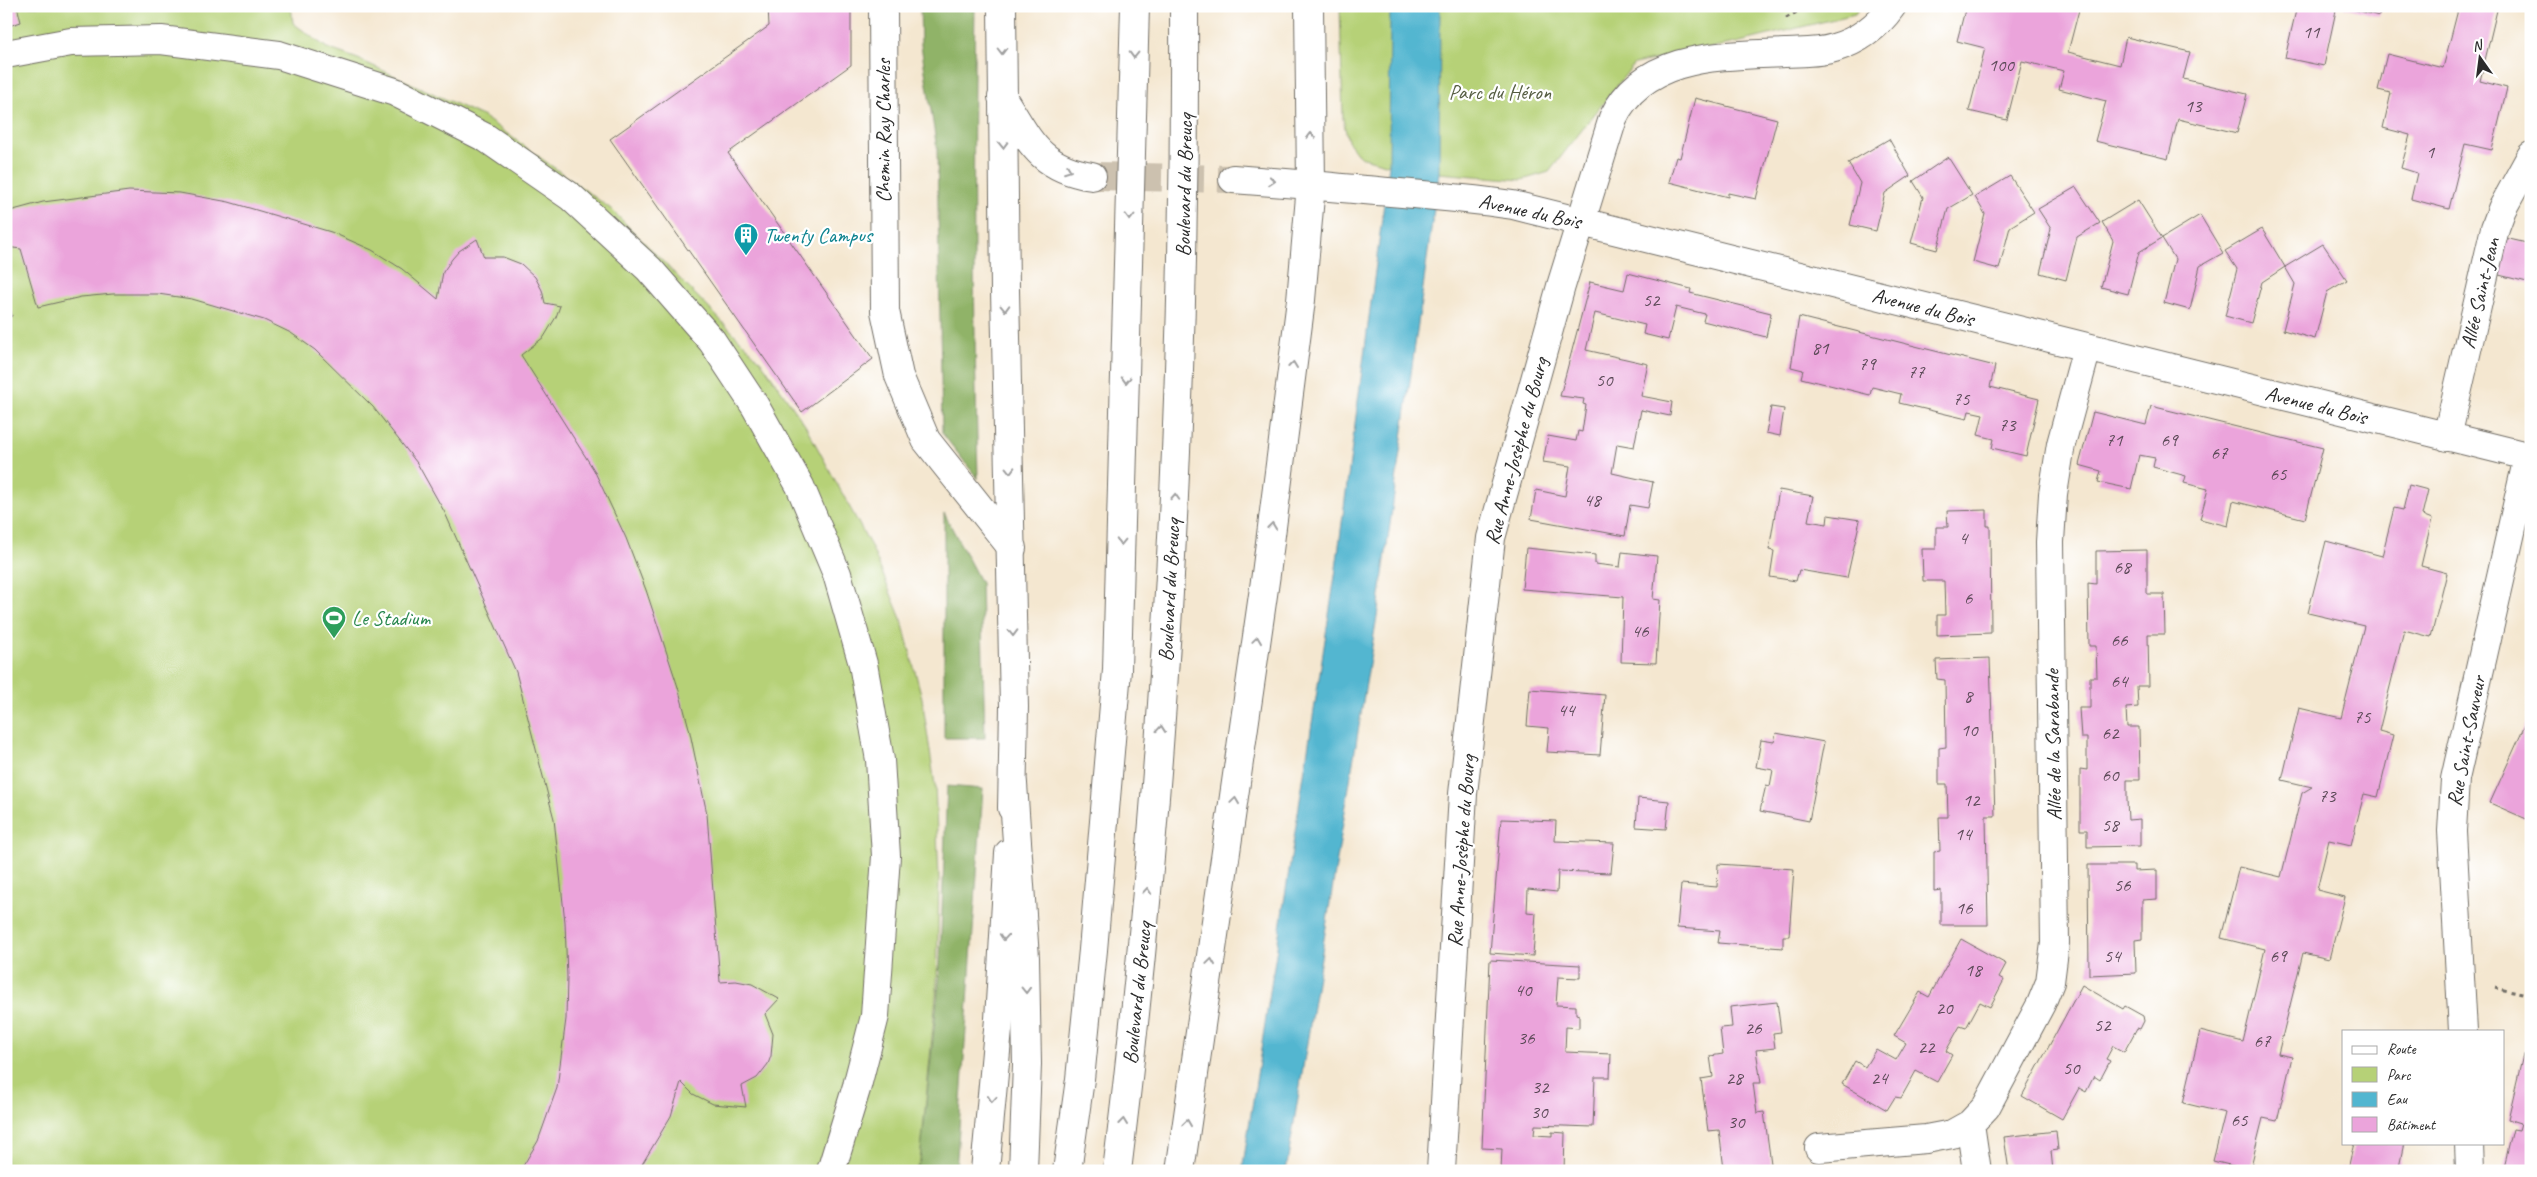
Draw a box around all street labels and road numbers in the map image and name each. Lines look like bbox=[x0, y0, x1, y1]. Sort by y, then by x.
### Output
street label: Chemin Ray Charles bbox=[870, 57, 896, 203]
street label: Boulevard du Breucq bbox=[1170, 111, 1198, 257]
street label: Avenue du Bois bbox=[1476, 187, 1585, 235]
street label: Allée Saint-Jean bbox=[2455, 234, 2506, 351]
street label: Avenue du Bois bbox=[1869, 282, 1978, 333]
street label: Rue Anne-Josèphe du Bourg bbox=[1479, 353, 1554, 547]
street label: Avenue du Bois bbox=[2262, 380, 2371, 431]
street label: Boulevard du Breucq bbox=[1152, 516, 1186, 662]
street label: Allée de la Sarabande bbox=[2039, 667, 2067, 821]
street label: Rue Saint-Sauveur bbox=[2441, 672, 2492, 808]
street label: Rue Anne-Josèphe du Bourg bbox=[1441, 753, 1481, 948]
street label: Boulevard du Breucq bbox=[1117, 918, 1158, 1065]

